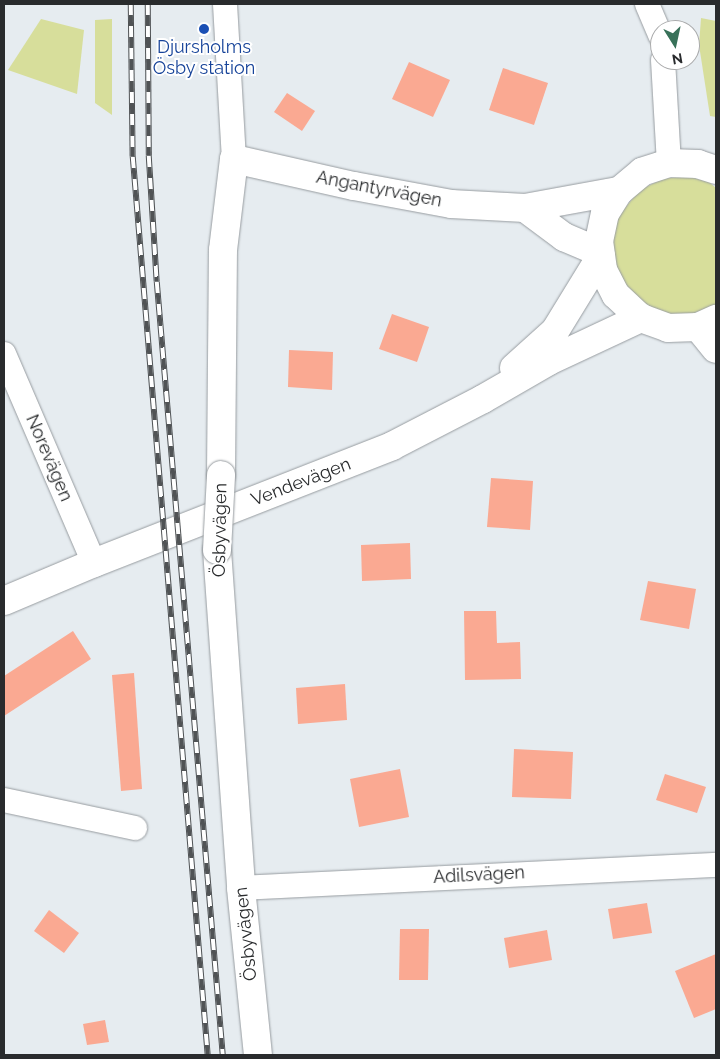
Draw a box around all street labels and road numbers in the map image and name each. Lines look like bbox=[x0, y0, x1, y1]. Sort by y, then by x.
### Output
street label: Angantyrvägen bbox=[314, 166, 444, 212]
street label: Norevägen bbox=[21, 411, 77, 505]
street label: Vendevägen bbox=[248, 453, 354, 511]
street label: Ösbyvägen bbox=[208, 483, 232, 577]
street label: Adilsvägen bbox=[433, 862, 525, 888]
street label: Ösbyvägen bbox=[230, 886, 262, 982]

